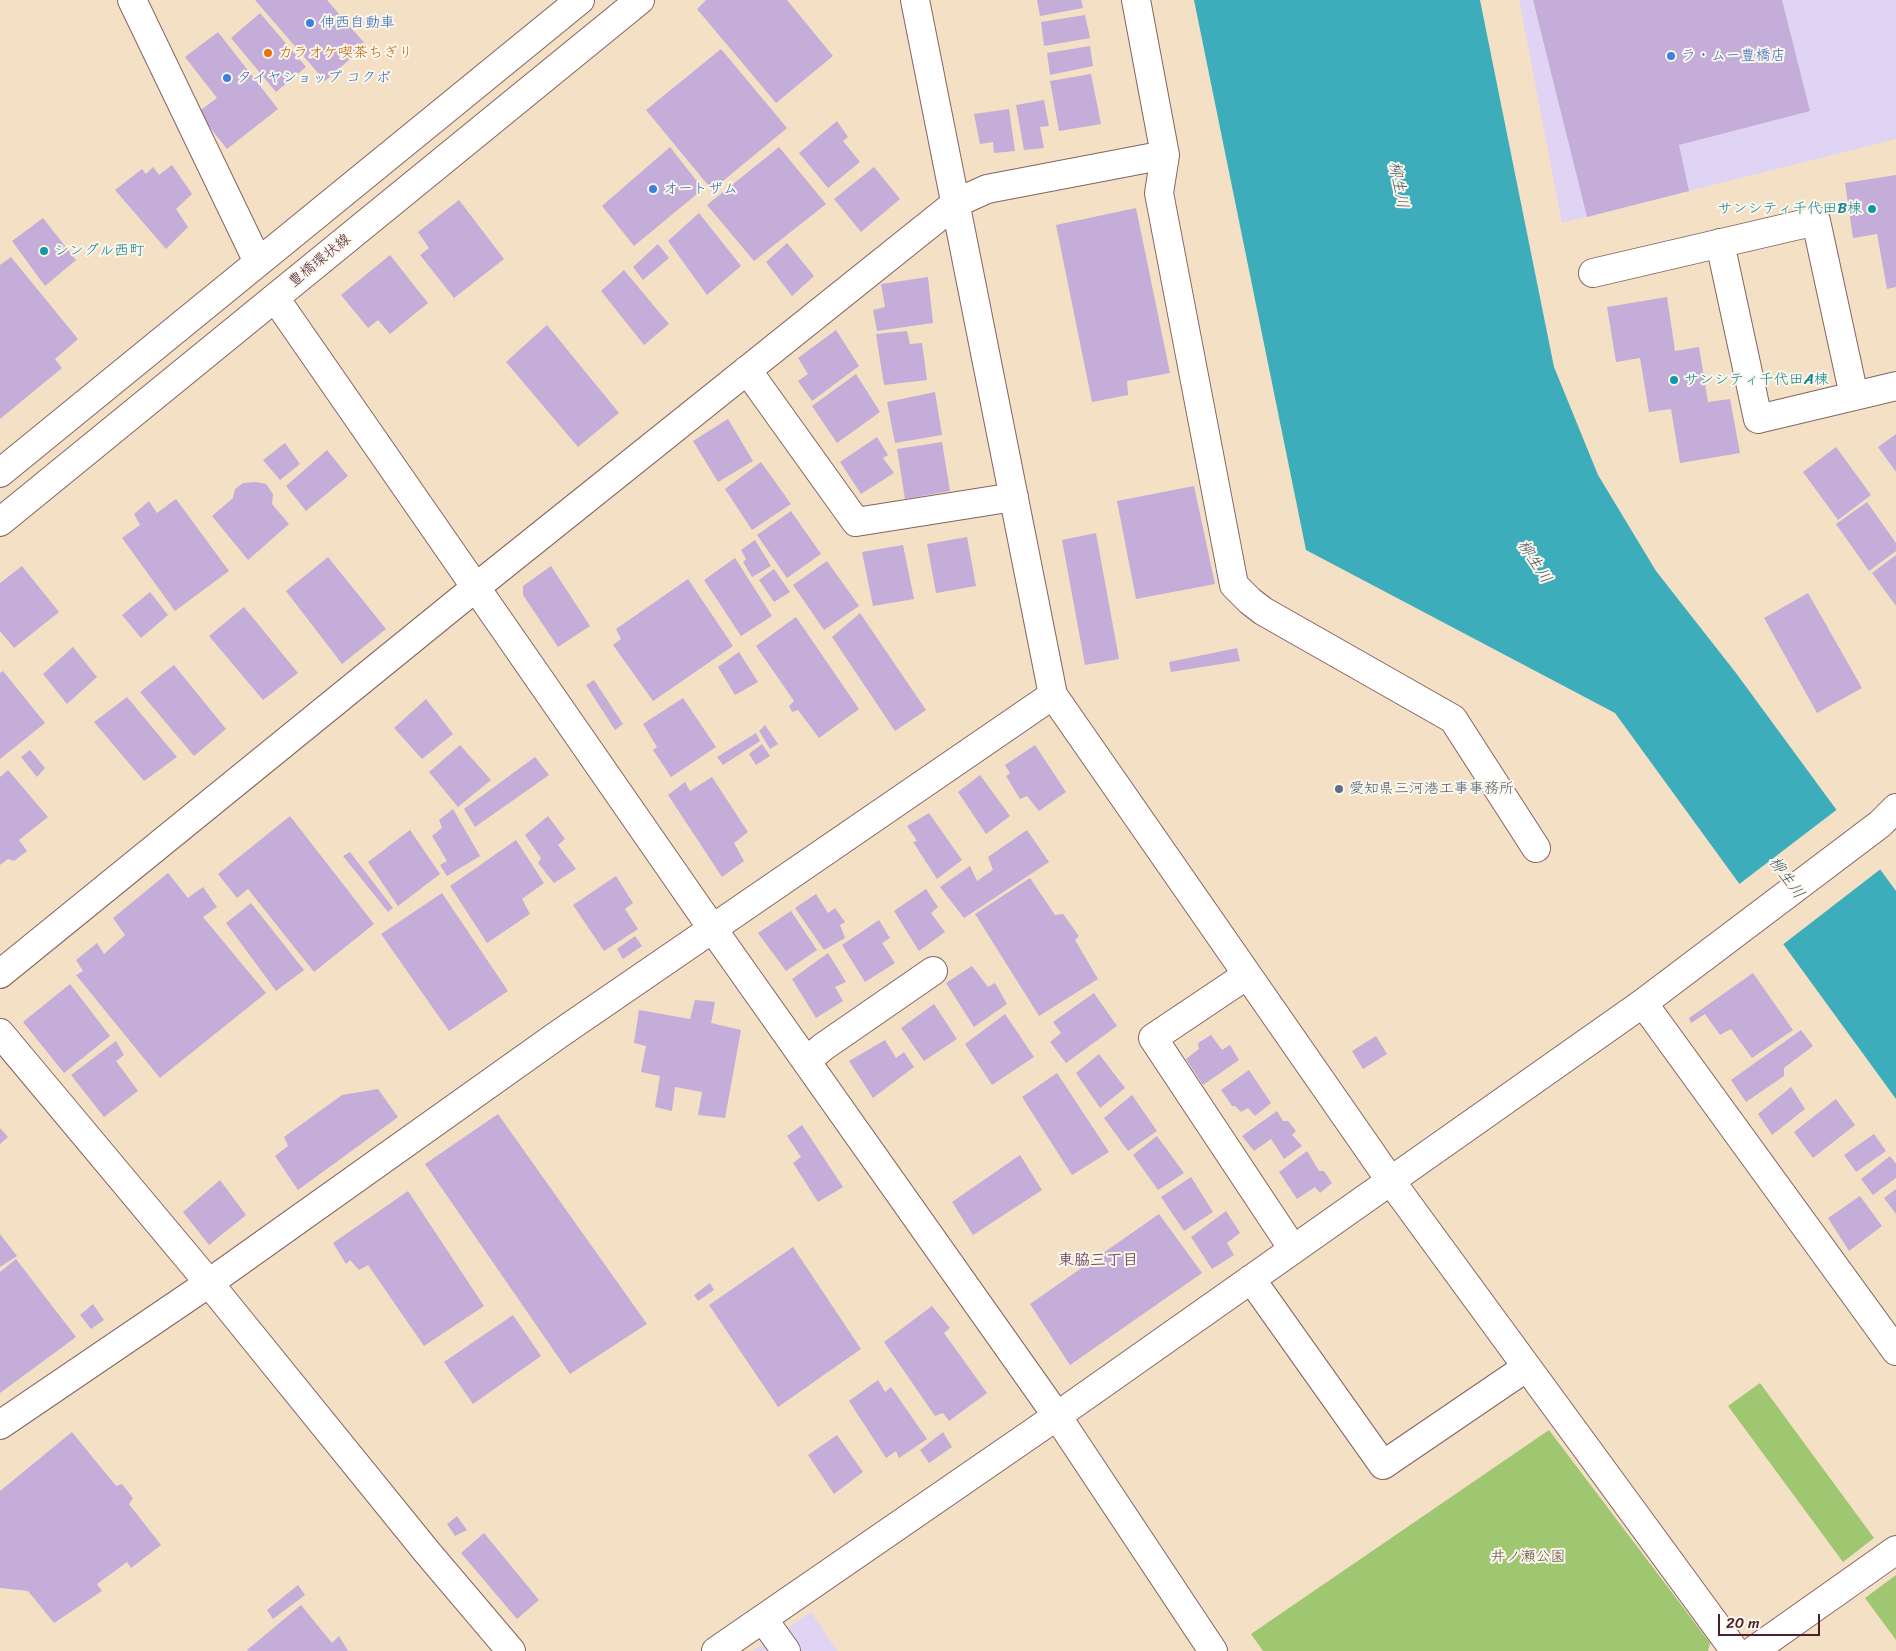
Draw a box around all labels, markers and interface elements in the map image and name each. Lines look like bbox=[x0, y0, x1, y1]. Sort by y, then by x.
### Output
place label: 伸西自動車 bbox=[320, 14, 395, 32]
marker: 伸西自動車 bbox=[304, 17, 316, 29]
place label: カラオケ喫茶ちぎり bbox=[278, 44, 413, 62]
marker: カラオケ喫茶ちぎり bbox=[262, 47, 274, 59]
place label: ラ・ムー豊橋店 bbox=[1681, 47, 1785, 65]
marker: ラ・ムー豊橋店 bbox=[1665, 50, 1677, 62]
place label: タイヤショップ コクボ bbox=[237, 69, 391, 87]
marker: タイヤショップ コクボ bbox=[221, 72, 233, 84]
water label: 柳生川 bbox=[1384, 160, 1412, 210]
place label: オートザム bbox=[663, 180, 738, 198]
marker: オートザム bbox=[647, 183, 659, 195]
place label: サンシティ千代田B棟 bbox=[1718, 200, 1862, 218]
marker: サンシティ千代田B棟 bbox=[1866, 203, 1878, 215]
street label: 豊橋環状線 bbox=[285, 230, 355, 292]
place label: シングル西町 bbox=[54, 242, 144, 260]
marker: シングル西町 bbox=[38, 245, 50, 257]
place label: サンシティ千代田A棟 bbox=[1684, 371, 1829, 389]
marker: サンシティ千代田A棟 bbox=[1668, 374, 1680, 386]
water label: 柳生川 bbox=[1513, 537, 1555, 587]
place label: 愛知県三河港工事事務所 bbox=[1349, 780, 1514, 798]
marker: 愛知県三河港工事事務所 bbox=[1333, 783, 1345, 795]
water label: 柳生川 bbox=[1764, 853, 1808, 903]
district label: 東脇三丁目 bbox=[1058, 1251, 1138, 1271]
park label: 井ノ瀬公園 bbox=[1491, 1548, 1565, 1566]
scale bar bbox=[1721, 1604, 1824, 1636]
text: 20 m bbox=[1726, 1610, 1760, 1636]

